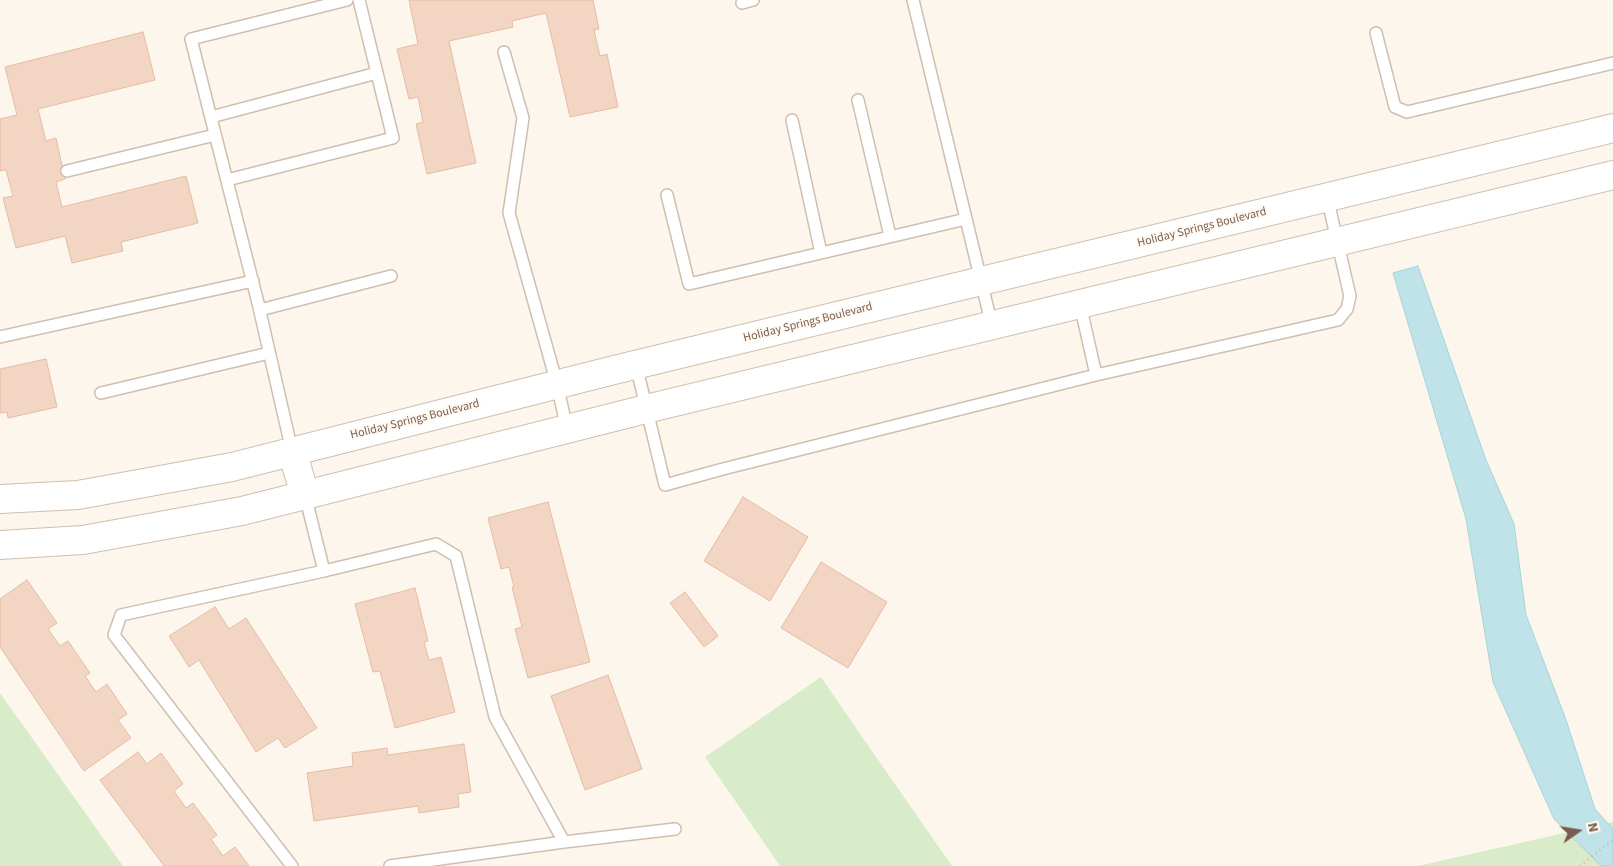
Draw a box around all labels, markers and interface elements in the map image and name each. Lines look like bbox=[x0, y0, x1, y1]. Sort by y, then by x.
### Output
street label: Holiday Springs Boulevard bbox=[1136, 205, 1268, 251]
street label: Holiday Springs Boulevard bbox=[742, 300, 874, 346]
street label: Holiday Springs Boulevard bbox=[349, 397, 481, 443]
north arrow bbox=[1553, 806, 1603, 856]
text: N bbox=[1582, 821, 1603, 834]

